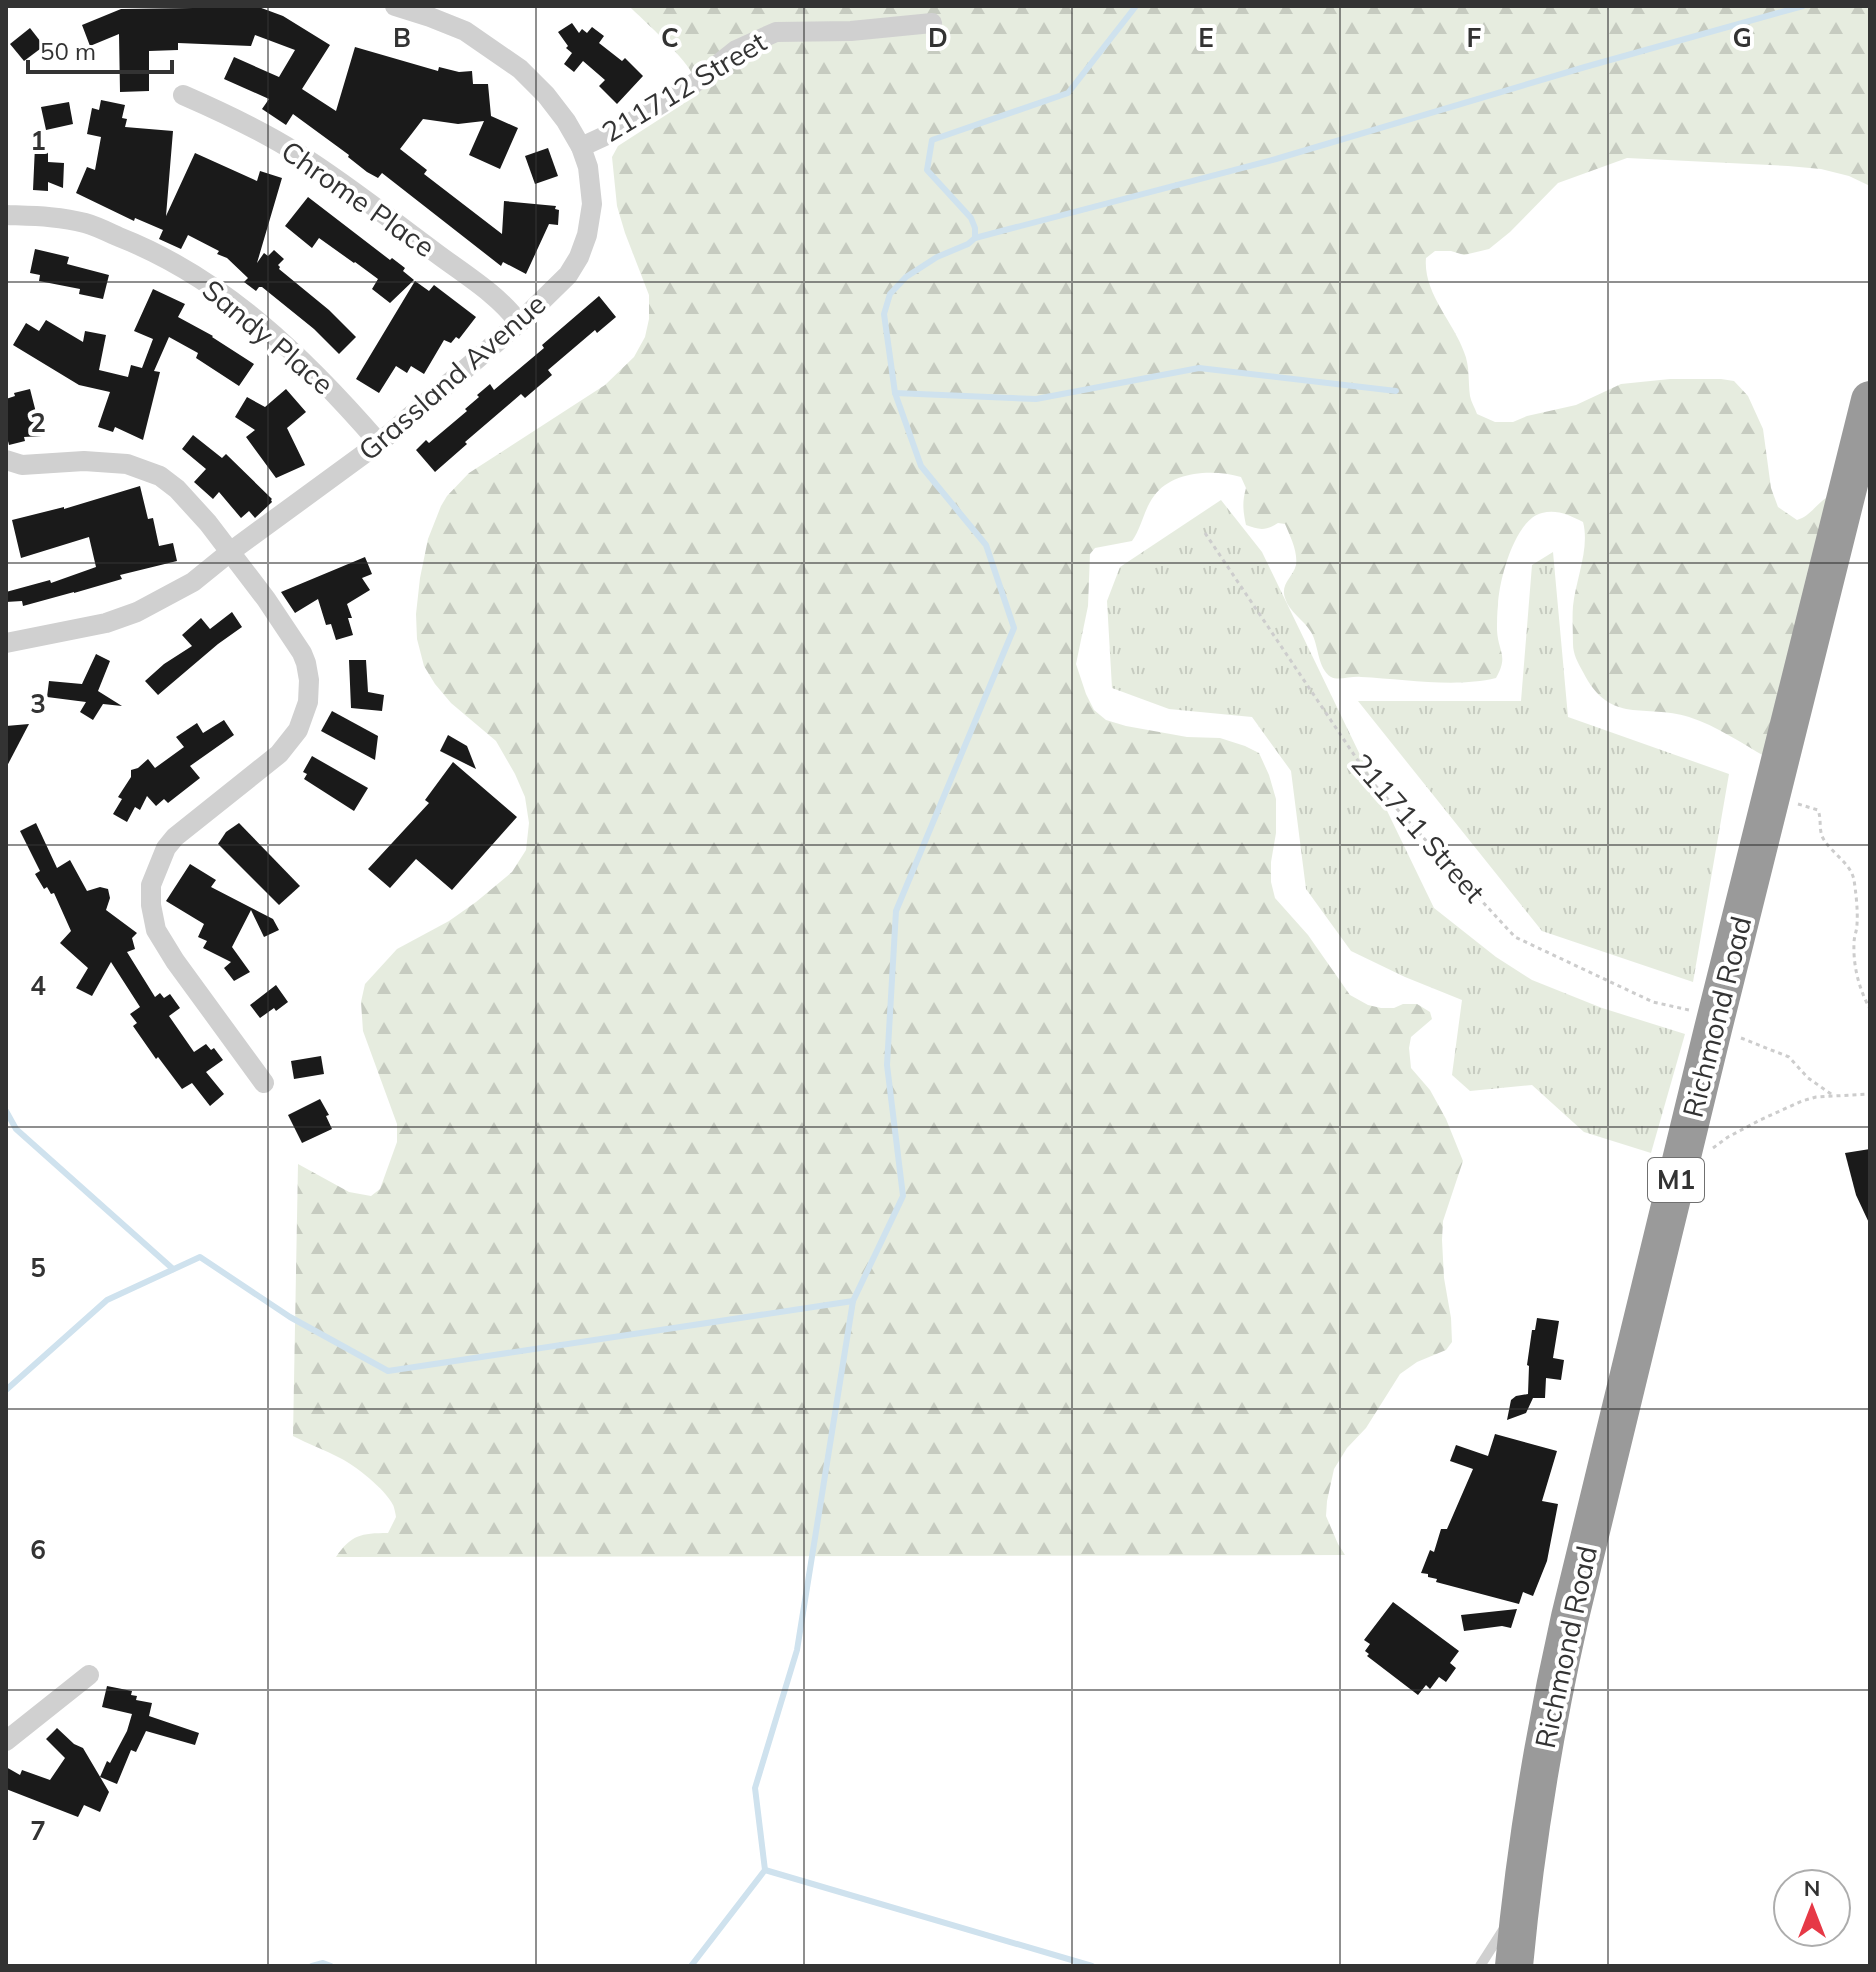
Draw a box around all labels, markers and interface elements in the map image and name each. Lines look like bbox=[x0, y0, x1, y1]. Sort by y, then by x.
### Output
text: B bbox=[393, 21, 411, 54]
text: C bbox=[661, 21, 679, 54]
text: D bbox=[928, 21, 948, 54]
text: E bbox=[1198, 21, 1214, 54]
text: F bbox=[1467, 21, 1482, 54]
text: G bbox=[1732, 21, 1752, 54]
scale bar bbox=[28, 24, 172, 74]
street label: 211712 Street bbox=[595, 24, 772, 149]
text: 50 m bbox=[40, 36, 96, 66]
text: 1 bbox=[30, 124, 46, 157]
street label: Chrome Place bbox=[275, 133, 442, 264]
street label: Sandy Place bbox=[196, 272, 341, 401]
street label: Grassland Avenue bbox=[351, 286, 552, 467]
text: 2 bbox=[30, 406, 46, 439]
text: 3 bbox=[30, 687, 46, 720]
street label: 211711 Street bbox=[1344, 746, 1493, 909]
street label: Richmond Road bbox=[1675, 913, 1758, 1121]
text: 4 bbox=[30, 969, 46, 1002]
road number: M1 bbox=[1648, 1158, 1704, 1202]
text: 5 bbox=[30, 1251, 46, 1284]
text: 6 bbox=[30, 1533, 46, 1566]
street label: Richmond Road bbox=[1527, 1542, 1604, 1751]
text: 7 bbox=[30, 1814, 46, 1847]
north arrow bbox=[1772, 1868, 1852, 1948]
text: N bbox=[1804, 1874, 1820, 1902]

